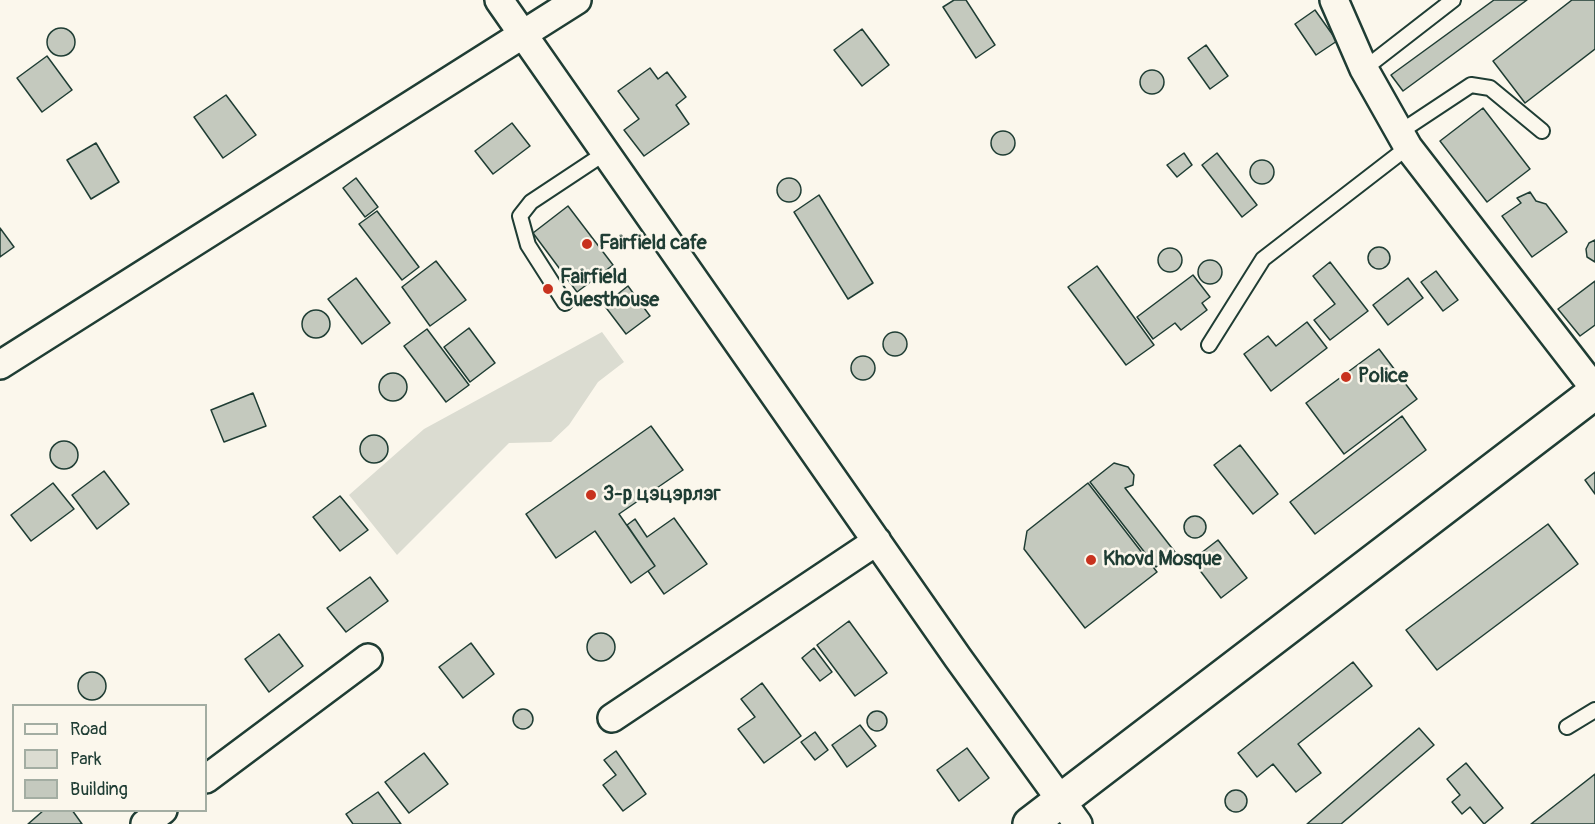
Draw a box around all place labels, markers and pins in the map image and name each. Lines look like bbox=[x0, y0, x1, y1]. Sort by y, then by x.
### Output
place label: Fairfield cafe bbox=[599, 232, 707, 256]
marker: Fairfield cafe bbox=[580, 237, 594, 251]
place label: Fairfield Guesthouse bbox=[560, 266, 659, 313]
marker: Fairfield Guesthouse bbox=[541, 282, 555, 296]
place label: Police bbox=[1358, 365, 1408, 389]
marker: Police bbox=[1339, 370, 1353, 384]
place label: 3-р цэцэрлэг bbox=[603, 483, 721, 507]
marker: 3-р цэцэрлэг bbox=[584, 488, 598, 502]
place label: Khovd Mosque bbox=[1103, 548, 1222, 572]
marker: Khovd Mosque bbox=[1084, 553, 1098, 567]

